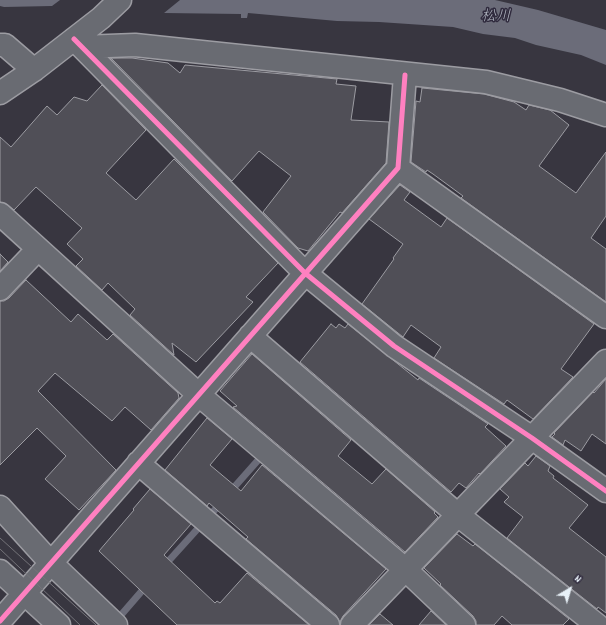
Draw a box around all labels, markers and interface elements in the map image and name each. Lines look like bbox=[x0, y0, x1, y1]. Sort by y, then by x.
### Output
water label: 松川 bbox=[481, 9, 511, 27]
north arrow bbox=[550, 569, 590, 609]
text: N bbox=[570, 572, 584, 588]

